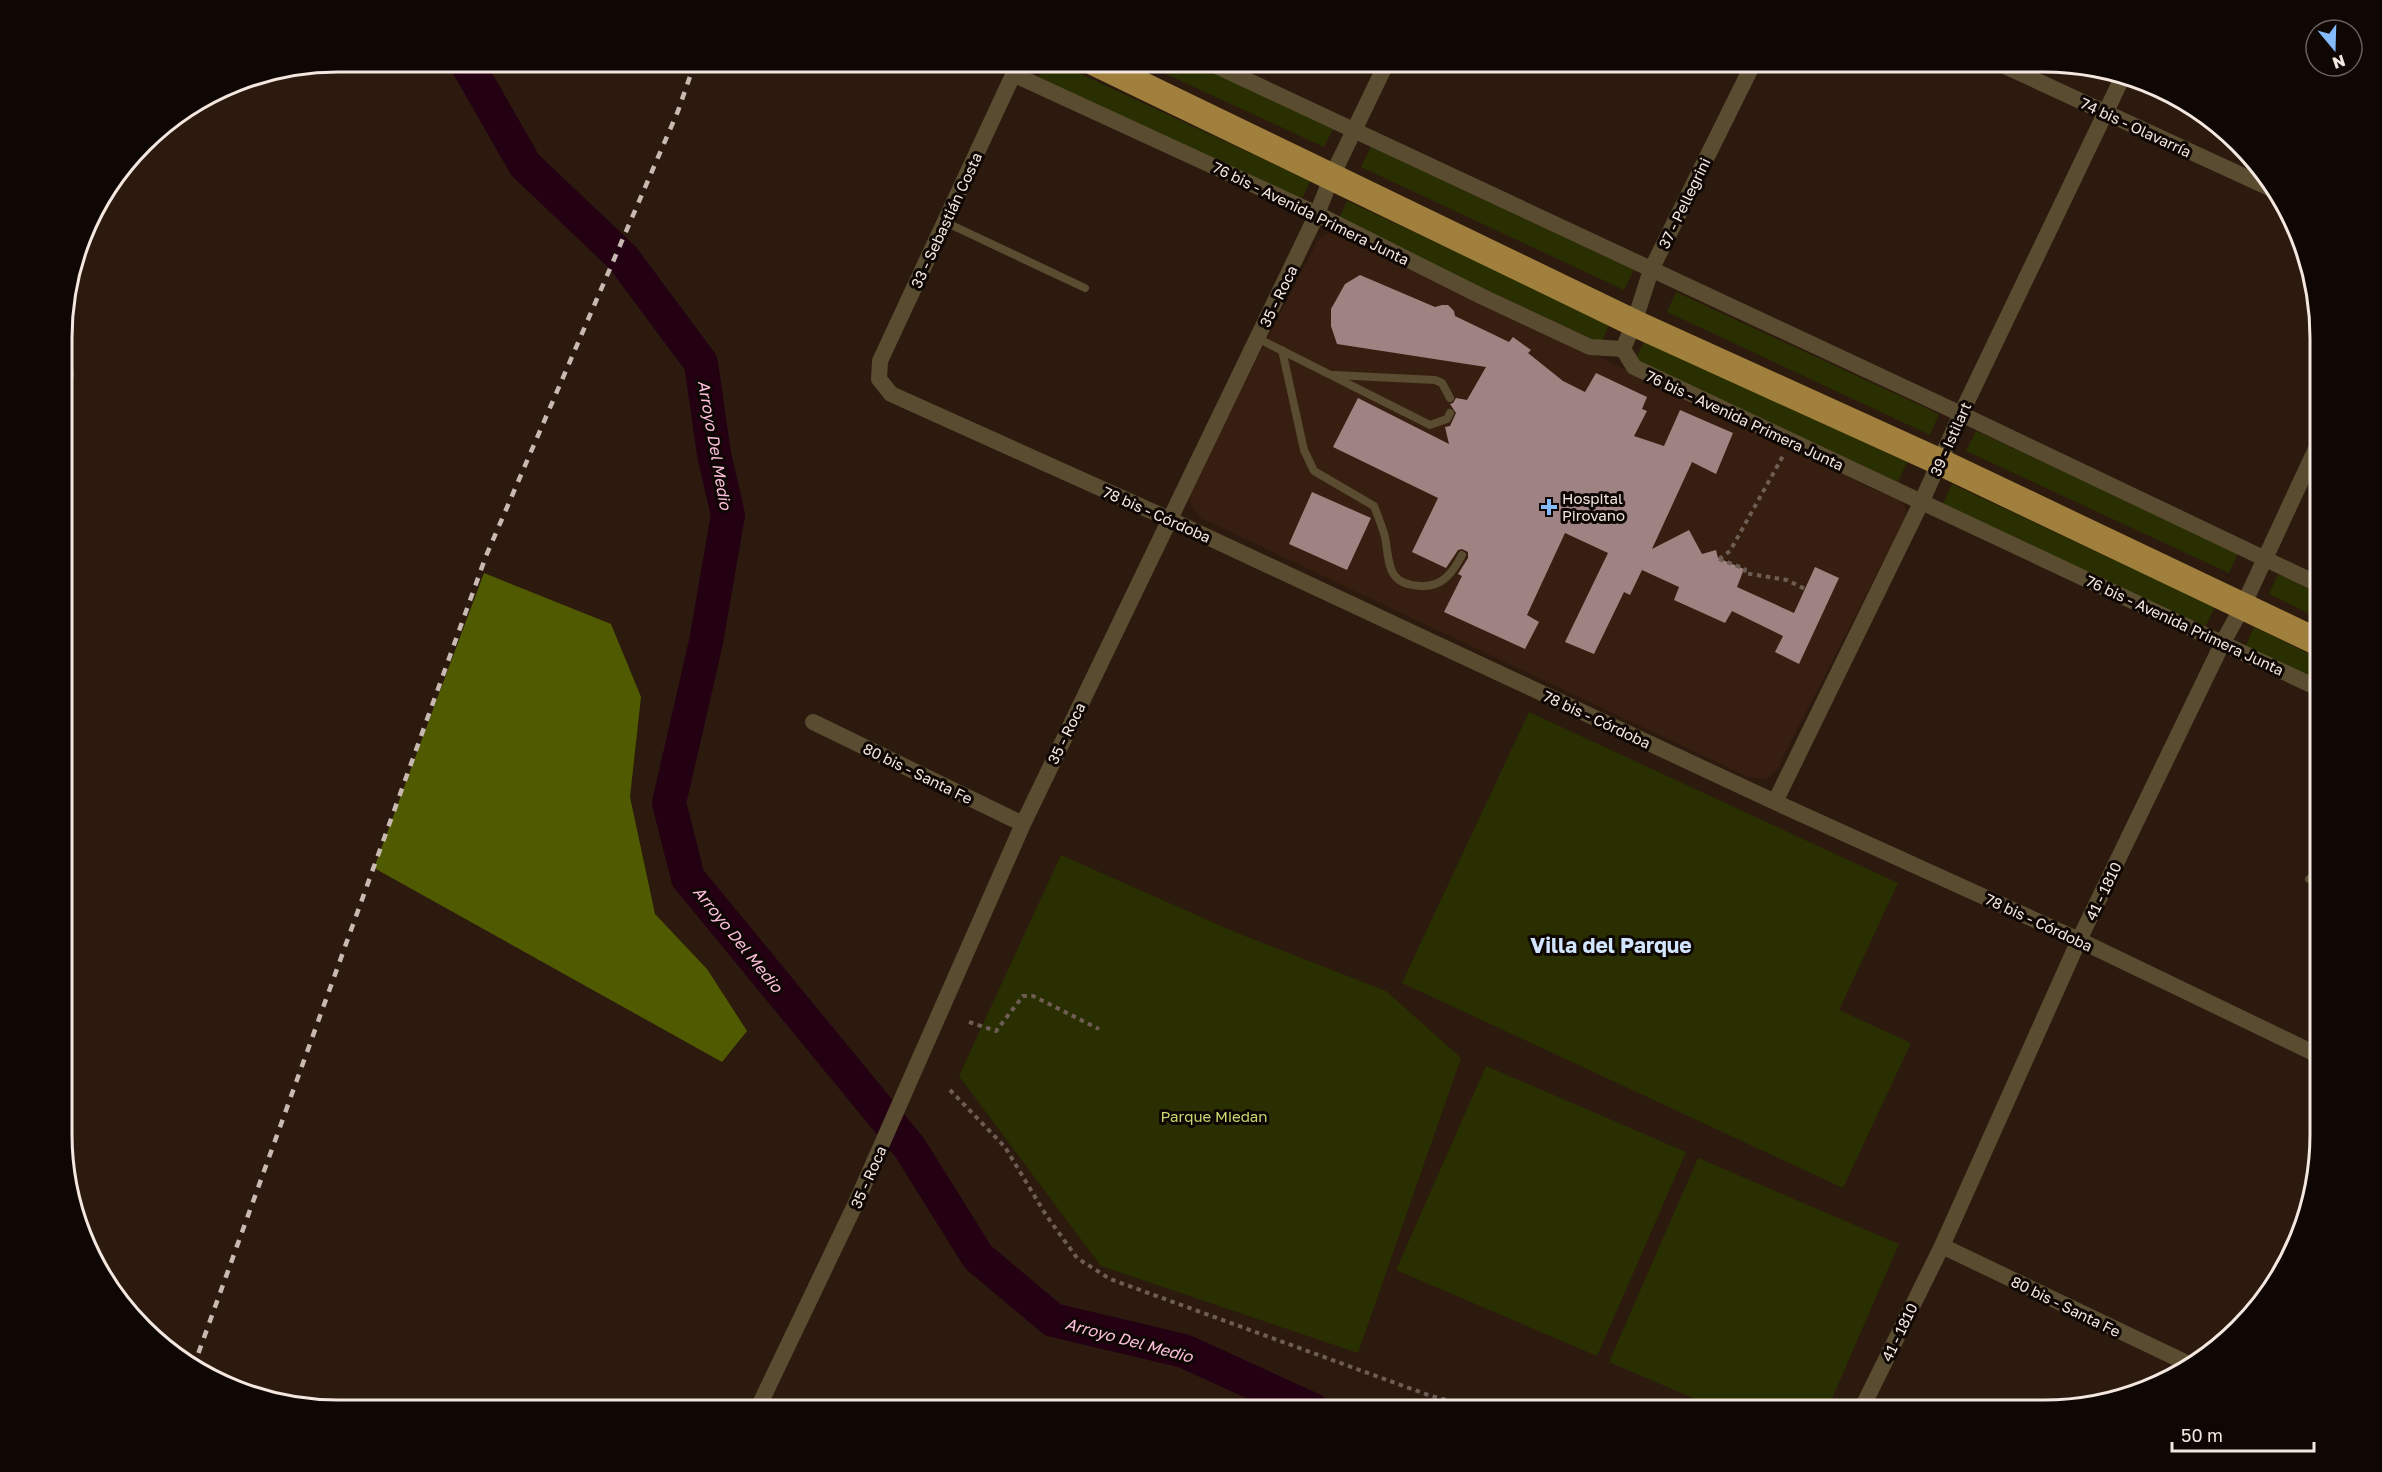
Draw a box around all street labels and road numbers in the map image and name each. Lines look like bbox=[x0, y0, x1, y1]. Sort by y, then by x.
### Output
street label: 74 bis - Olavarría bbox=[2078, 93, 2194, 161]
street label: 33 - Sebastián Costa bbox=[907, 149, 985, 291]
street label: 37 - Pellegrini bbox=[1654, 155, 1714, 251]
street label: 76 bis - Avenida Primera Junta bbox=[1210, 157, 1412, 269]
street label: 35 - Roca bbox=[1255, 262, 1301, 330]
street label: 76 bis - Avenida Primera Junta bbox=[1643, 366, 1847, 474]
street label: 39 - Istilart bbox=[1926, 399, 1974, 479]
street label: 78 bis - Córdoba bbox=[1100, 482, 1214, 546]
street label: 76 bis - Avenida Primera Junta bbox=[2083, 571, 2287, 679]
street label: 78 bis - Córdoba bbox=[1541, 686, 1653, 752]
street label: 35 - Roca bbox=[1043, 699, 1089, 767]
street label: 80 bis - Santa Fe bbox=[860, 739, 976, 807]
street label: 41 - 1810 bbox=[2081, 859, 2125, 923]
street label: 78 bis - Córdoba bbox=[1983, 889, 2095, 955]
street label: 35 - Roca bbox=[846, 1143, 890, 1211]
street label: 80 bis - Santa Fe bbox=[2008, 1272, 2124, 1340]
street label: 41 - 1810 bbox=[1877, 1300, 1921, 1364]

